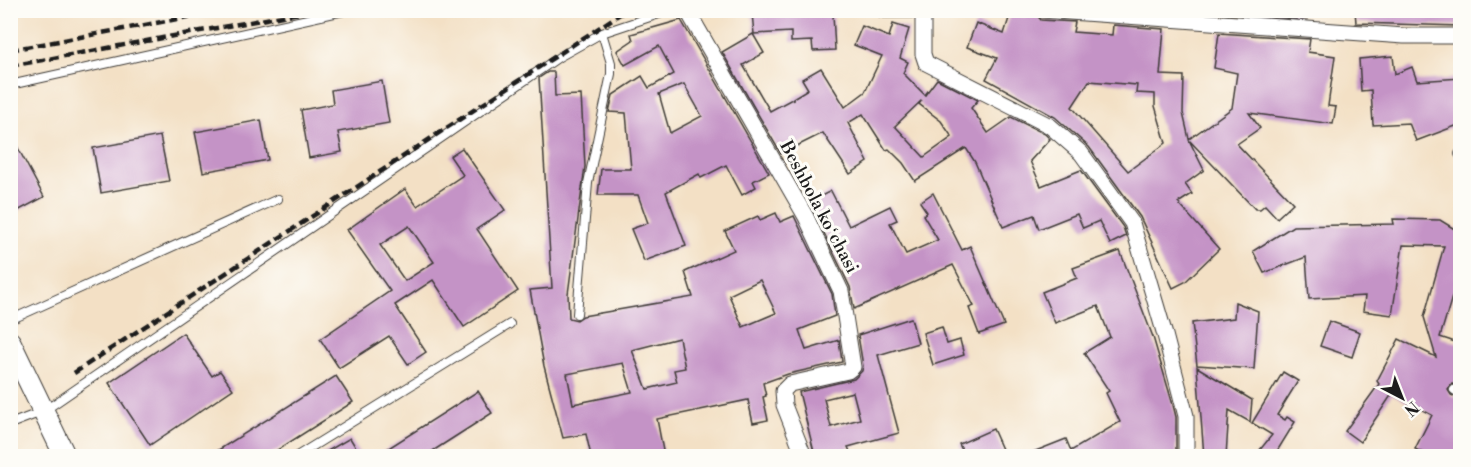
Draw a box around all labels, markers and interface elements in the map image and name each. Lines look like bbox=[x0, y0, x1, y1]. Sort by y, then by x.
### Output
street label: Beshbola koʻchasi bbox=[774, 136, 864, 277]
north arrow bbox=[1372, 368, 1432, 428]
text: N bbox=[1400, 397, 1423, 420]

